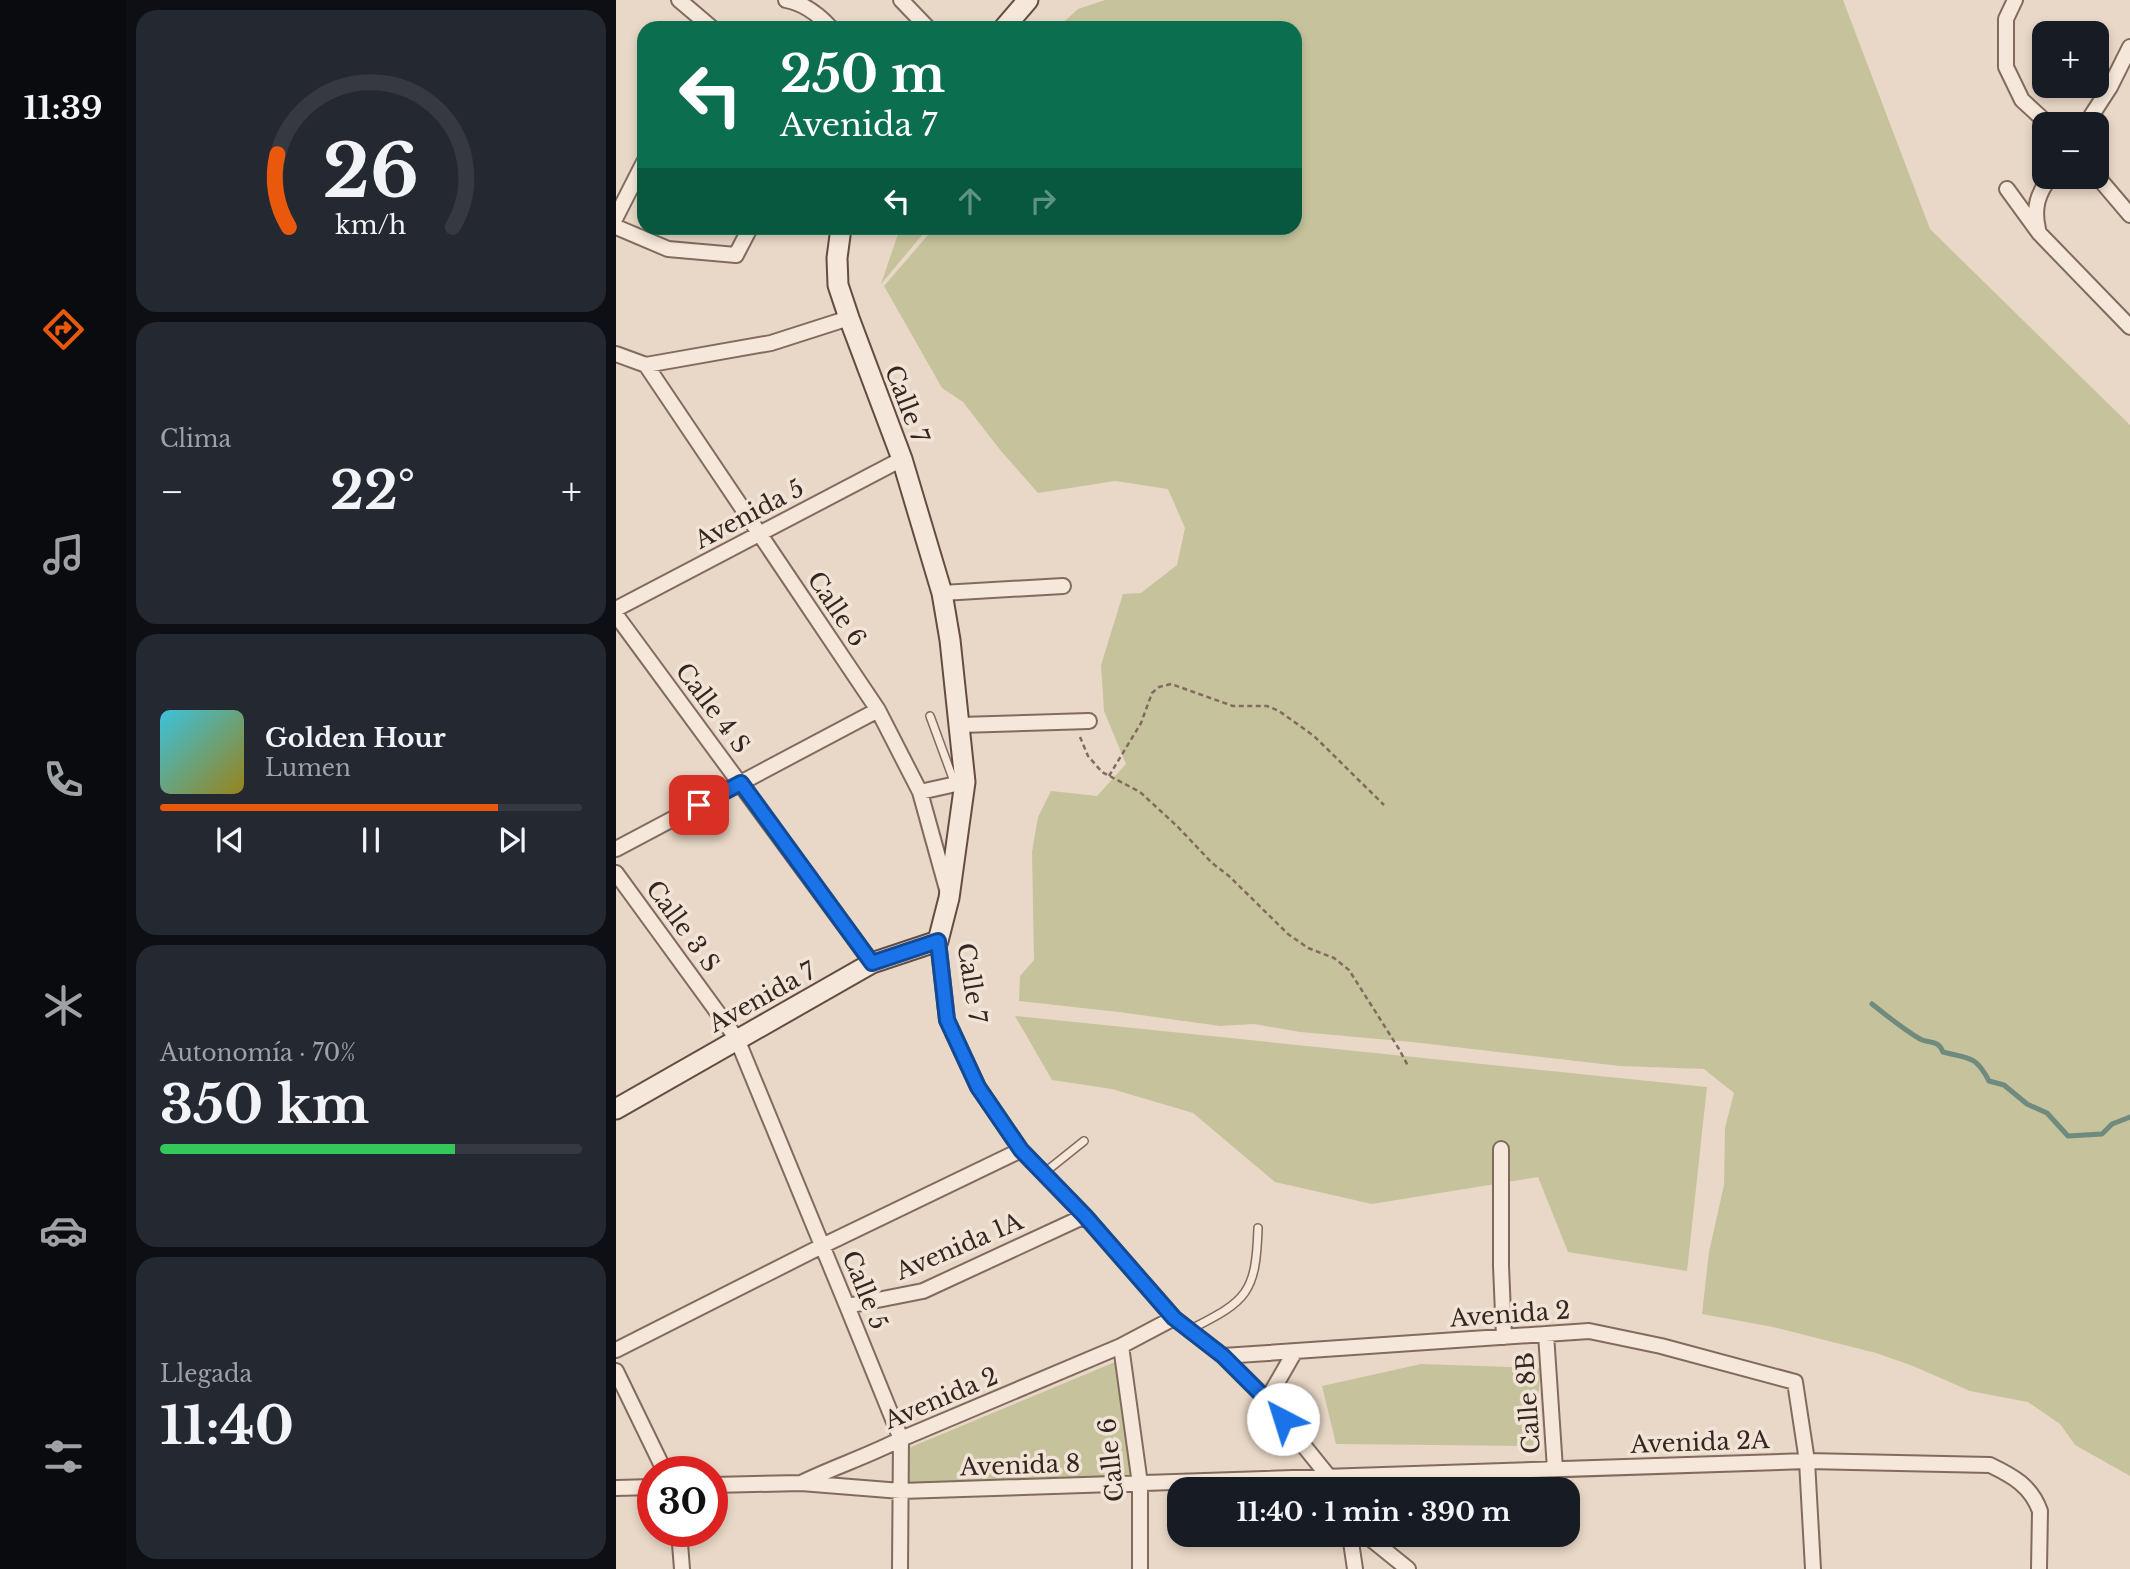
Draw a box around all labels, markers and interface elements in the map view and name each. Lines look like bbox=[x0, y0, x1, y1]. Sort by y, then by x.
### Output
map controls bbox=[2032, 21, 2109, 189]
button: + bbox=[2032, 21, 2109, 98]
text: 250 m bbox=[780, 44, 945, 105]
icon: left bbox=[665, 49, 756, 140]
text: 11:39 bbox=[24, 88, 102, 128]
text: Avenida 7 bbox=[780, 105, 937, 145]
button: − bbox=[2032, 112, 2109, 189]
text: 26 bbox=[323, 126, 419, 217]
icon: left bbox=[878, 182, 916, 220]
icon: ahead bbox=[951, 182, 989, 220]
icon: right bbox=[1024, 182, 1062, 220]
text: km/h bbox=[336, 210, 406, 241]
icon: directions bbox=[39, 305, 88, 354]
street label: Calle 7 bbox=[879, 361, 935, 448]
text: Clima bbox=[160, 425, 231, 453]
text: 22° bbox=[330, 459, 415, 523]
text: − bbox=[160, 468, 184, 515]
text: + bbox=[561, 468, 582, 515]
street label: Avenida 5 bbox=[689, 473, 809, 555]
icon: music bbox=[39, 530, 88, 579]
street label: Calle 6 bbox=[801, 566, 873, 652]
street label: Calle 4 S bbox=[670, 657, 756, 759]
text: Golden Hour bbox=[265, 722, 446, 754]
text: Lumen bbox=[265, 754, 351, 782]
icon: phone bbox=[39, 755, 88, 804]
pin bbox=[669, 775, 729, 835]
icon: arrive bbox=[680, 786, 718, 824]
icon: previous bbox=[211, 821, 249, 859]
icon: pause bbox=[352, 821, 390, 859]
icon: next bbox=[493, 821, 531, 859]
street label: Calle 3 S bbox=[640, 875, 726, 977]
street label: Calle 7 bbox=[951, 941, 993, 1026]
street label: Avenida 7 bbox=[703, 955, 821, 1039]
icon: climate bbox=[39, 981, 88, 1030]
text: Autonomía · 70% bbox=[160, 1039, 356, 1067]
text: 350 km bbox=[160, 1073, 369, 1137]
icon: car bbox=[39, 1206, 88, 1255]
street label: Avenida 1A bbox=[890, 1206, 1027, 1286]
street label: Calle 5 bbox=[836, 1246, 894, 1334]
street label: Avenida 2 bbox=[1448, 1295, 1571, 1333]
street label: Calle 8B bbox=[1510, 1351, 1546, 1455]
text: Llegada bbox=[160, 1360, 252, 1388]
street label: Avenida 2 bbox=[879, 1361, 1002, 1435]
position arrow bbox=[1246, 1382, 1320, 1456]
text: 11:40 bbox=[160, 1394, 294, 1458]
street label: Calle 6 bbox=[1092, 1417, 1130, 1503]
street label: Avenida 2A bbox=[1629, 1425, 1771, 1459]
icon: filters bbox=[39, 1432, 88, 1481]
street label: Avenida 8 bbox=[958, 1448, 1081, 1482]
speed limit sign: 30 bbox=[637, 1456, 728, 1547]
text: 11:40 · 1 min · 390 m bbox=[1237, 1496, 1510, 1528]

